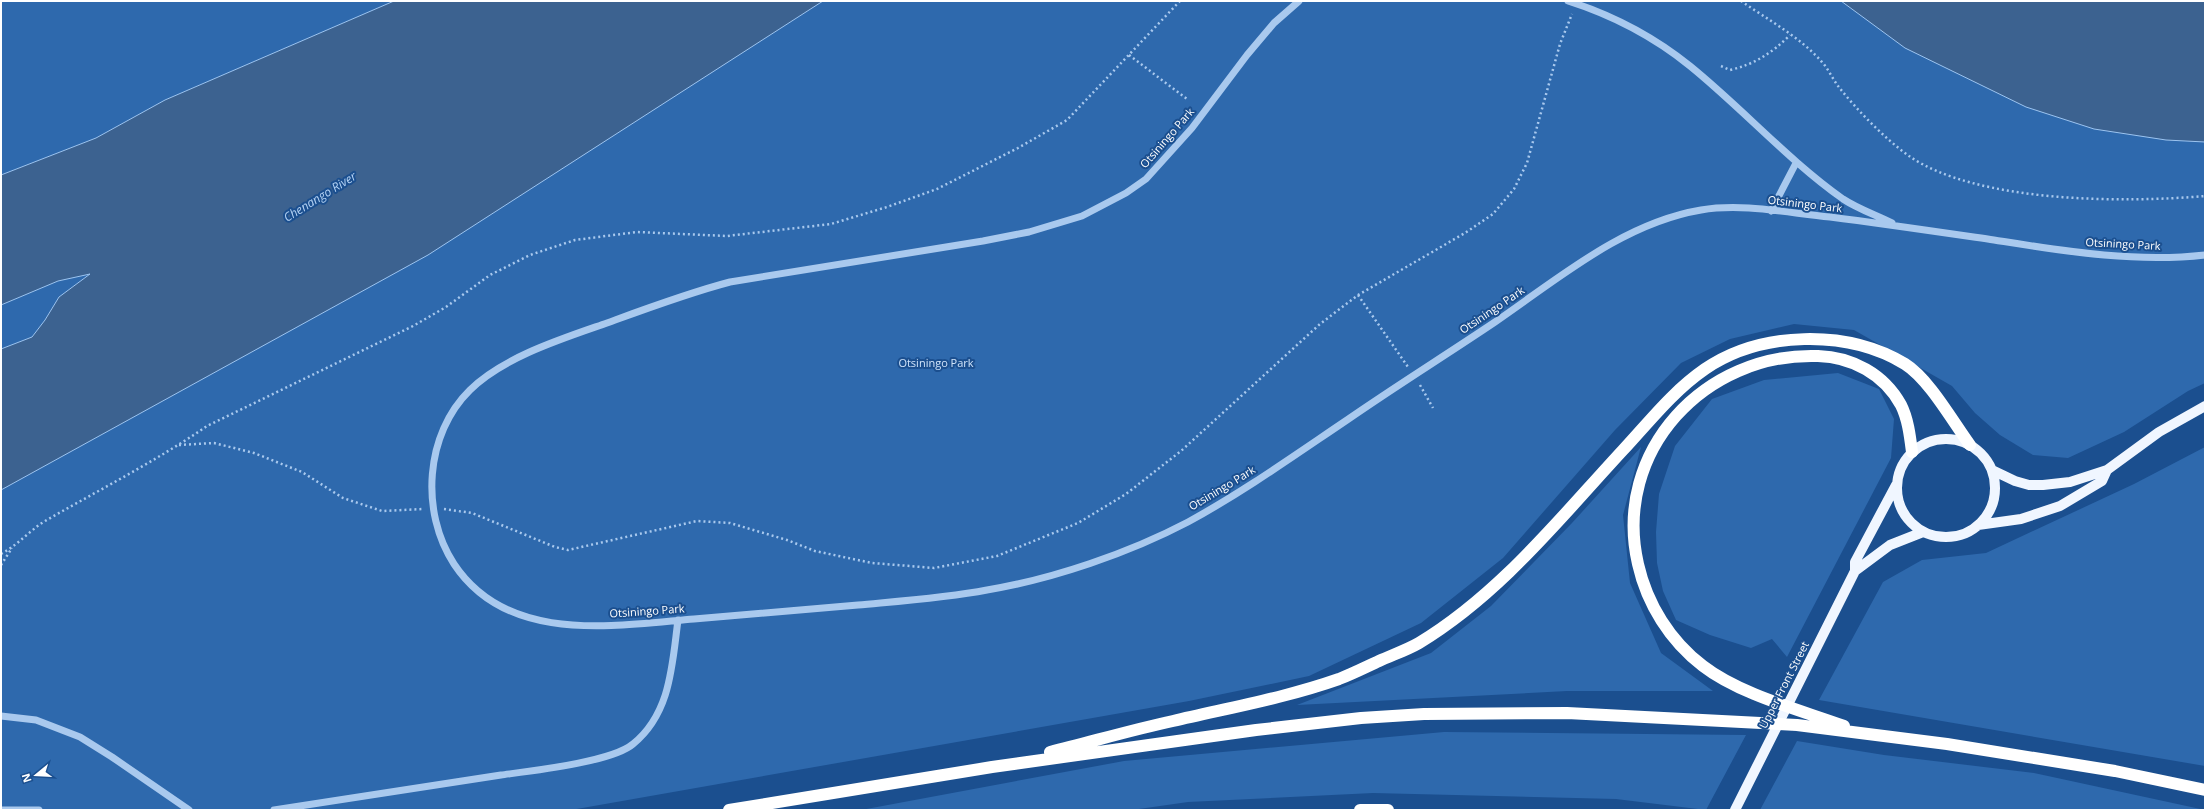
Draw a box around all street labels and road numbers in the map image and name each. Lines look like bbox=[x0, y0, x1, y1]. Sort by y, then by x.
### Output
street label: Otsiningo Park bbox=[1136, 104, 1197, 171]
street label: Otsiningo Park bbox=[1767, 191, 1844, 216]
street label: Otsiningo Park bbox=[2085, 234, 2161, 253]
street label: Otsiningo Park bbox=[1456, 282, 1527, 337]
street label: Otsiningo Park bbox=[1186, 462, 1258, 513]
street label: Otsiningo Park bbox=[609, 600, 685, 621]
street label: Upper Front Street bbox=[1755, 639, 1812, 731]

